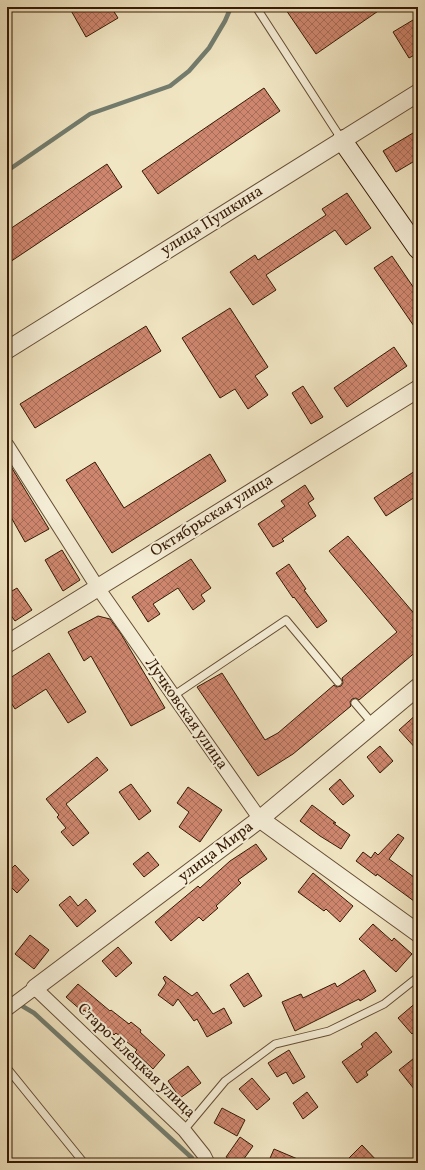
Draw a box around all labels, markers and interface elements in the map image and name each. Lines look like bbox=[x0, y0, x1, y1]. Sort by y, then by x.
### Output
street label: улица Пушкина bbox=[157, 181, 267, 261]
street label: Октябрьская улица bbox=[146, 469, 278, 563]
street label: Лучковская улица bbox=[139, 654, 233, 774]
street label: улица Мира bbox=[174, 816, 258, 888]
street label: Старо-Елецкая улица bbox=[72, 998, 200, 1124]

